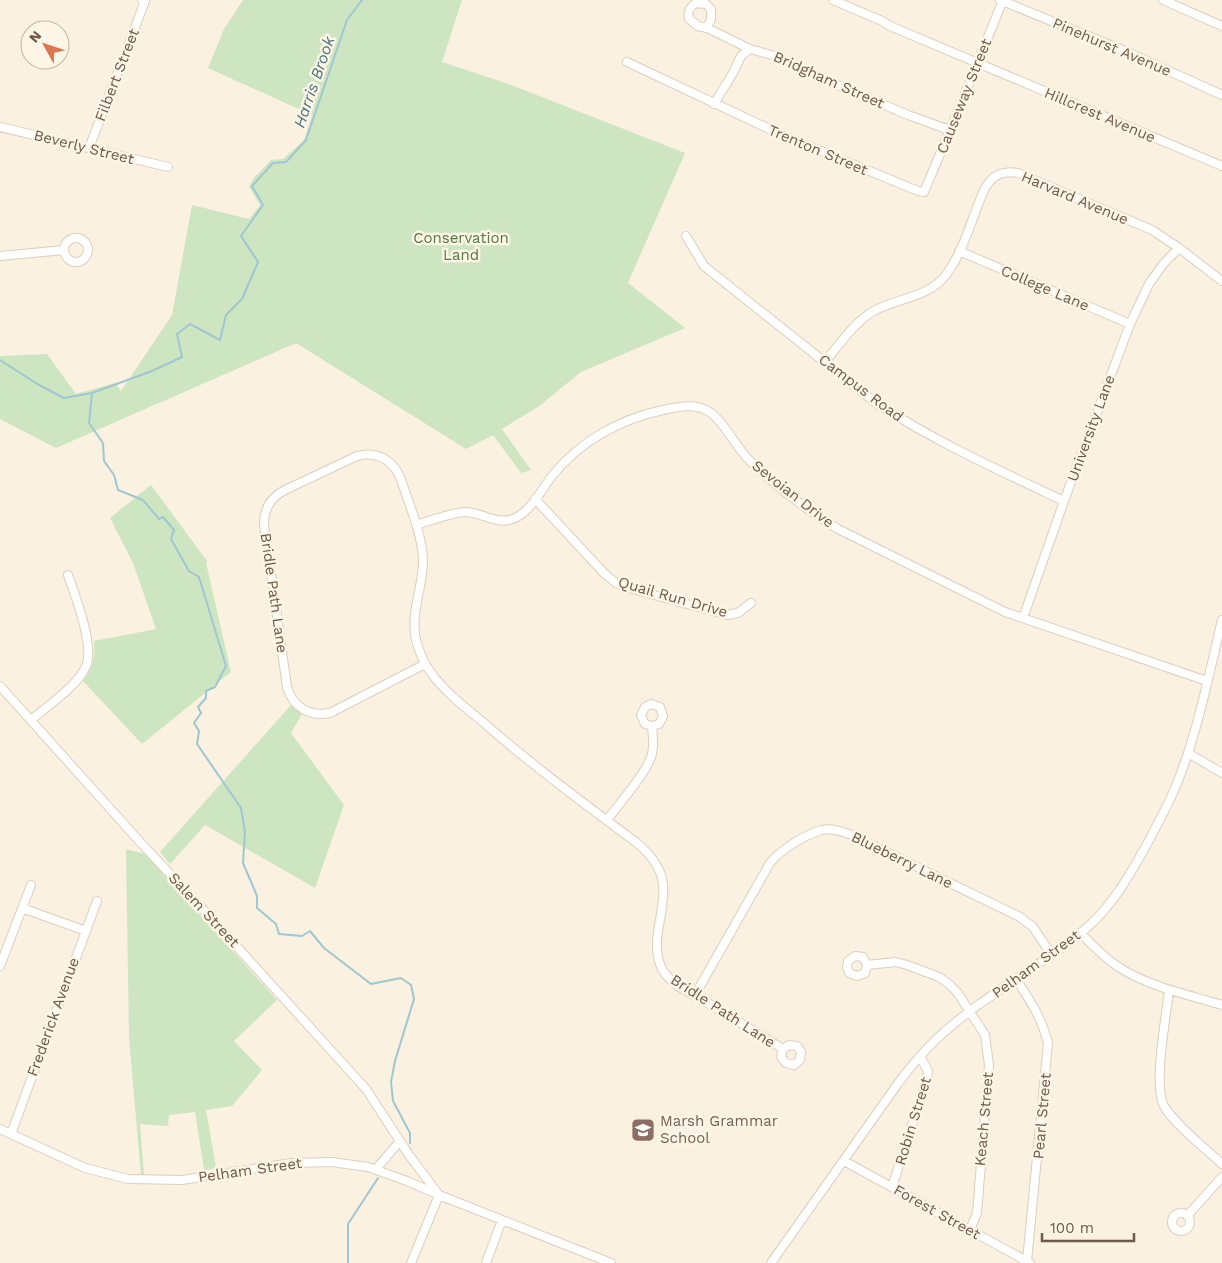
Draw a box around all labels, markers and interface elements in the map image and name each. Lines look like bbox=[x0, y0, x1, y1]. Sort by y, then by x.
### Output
street label: Pinehurst Avenue bbox=[1050, 14, 1174, 80]
north arrow bbox=[20, 20, 70, 70]
street label: Filbert Street bbox=[91, 25, 143, 124]
text: N bbox=[26, 28, 45, 46]
water label: Harris Brook bbox=[289, 33, 339, 130]
street label: Causeway Street bbox=[933, 35, 996, 156]
street label: Bridgham Street bbox=[771, 47, 888, 113]
street label: Hillcrest Avenue bbox=[1042, 83, 1158, 147]
street label: Trenton Street bbox=[765, 121, 871, 179]
street label: Beverly Street bbox=[32, 126, 137, 168]
street label: Harvard Avenue bbox=[1019, 167, 1131, 229]
park label: Conservation Land bbox=[413, 229, 509, 264]
street label: College Lane bbox=[998, 261, 1092, 315]
street label: Campus Road bbox=[815, 350, 907, 426]
street label: University Lane bbox=[1063, 372, 1119, 484]
street label: Sevoian Drive bbox=[748, 456, 838, 532]
street label: Bridle Path Lane bbox=[257, 532, 291, 654]
street label: Quail Run Drive bbox=[616, 573, 730, 621]
street label: Blueberry Lane bbox=[848, 828, 956, 892]
street label: Salem Street bbox=[165, 869, 244, 952]
street label: Pelham Street bbox=[988, 926, 1084, 1002]
street label: Frederick Avenue bbox=[23, 955, 83, 1079]
street label: Bridle Path Lane bbox=[667, 970, 779, 1052]
street label: Keach Street bbox=[971, 1071, 997, 1167]
street label: Pearl Street bbox=[1029, 1071, 1055, 1160]
street label: Robin Street bbox=[891, 1074, 935, 1167]
place label: Marsh Grammar School bbox=[660, 1112, 778, 1147]
school or university icon: Marsh Grammar School bbox=[630, 1117, 656, 1143]
street label: Pelham Street bbox=[197, 1154, 304, 1186]
street label: Forest Street bbox=[891, 1181, 984, 1244]
scale bar bbox=[1042, 1210, 1134, 1242]
text: 100 m bbox=[1050, 1219, 1094, 1237]

